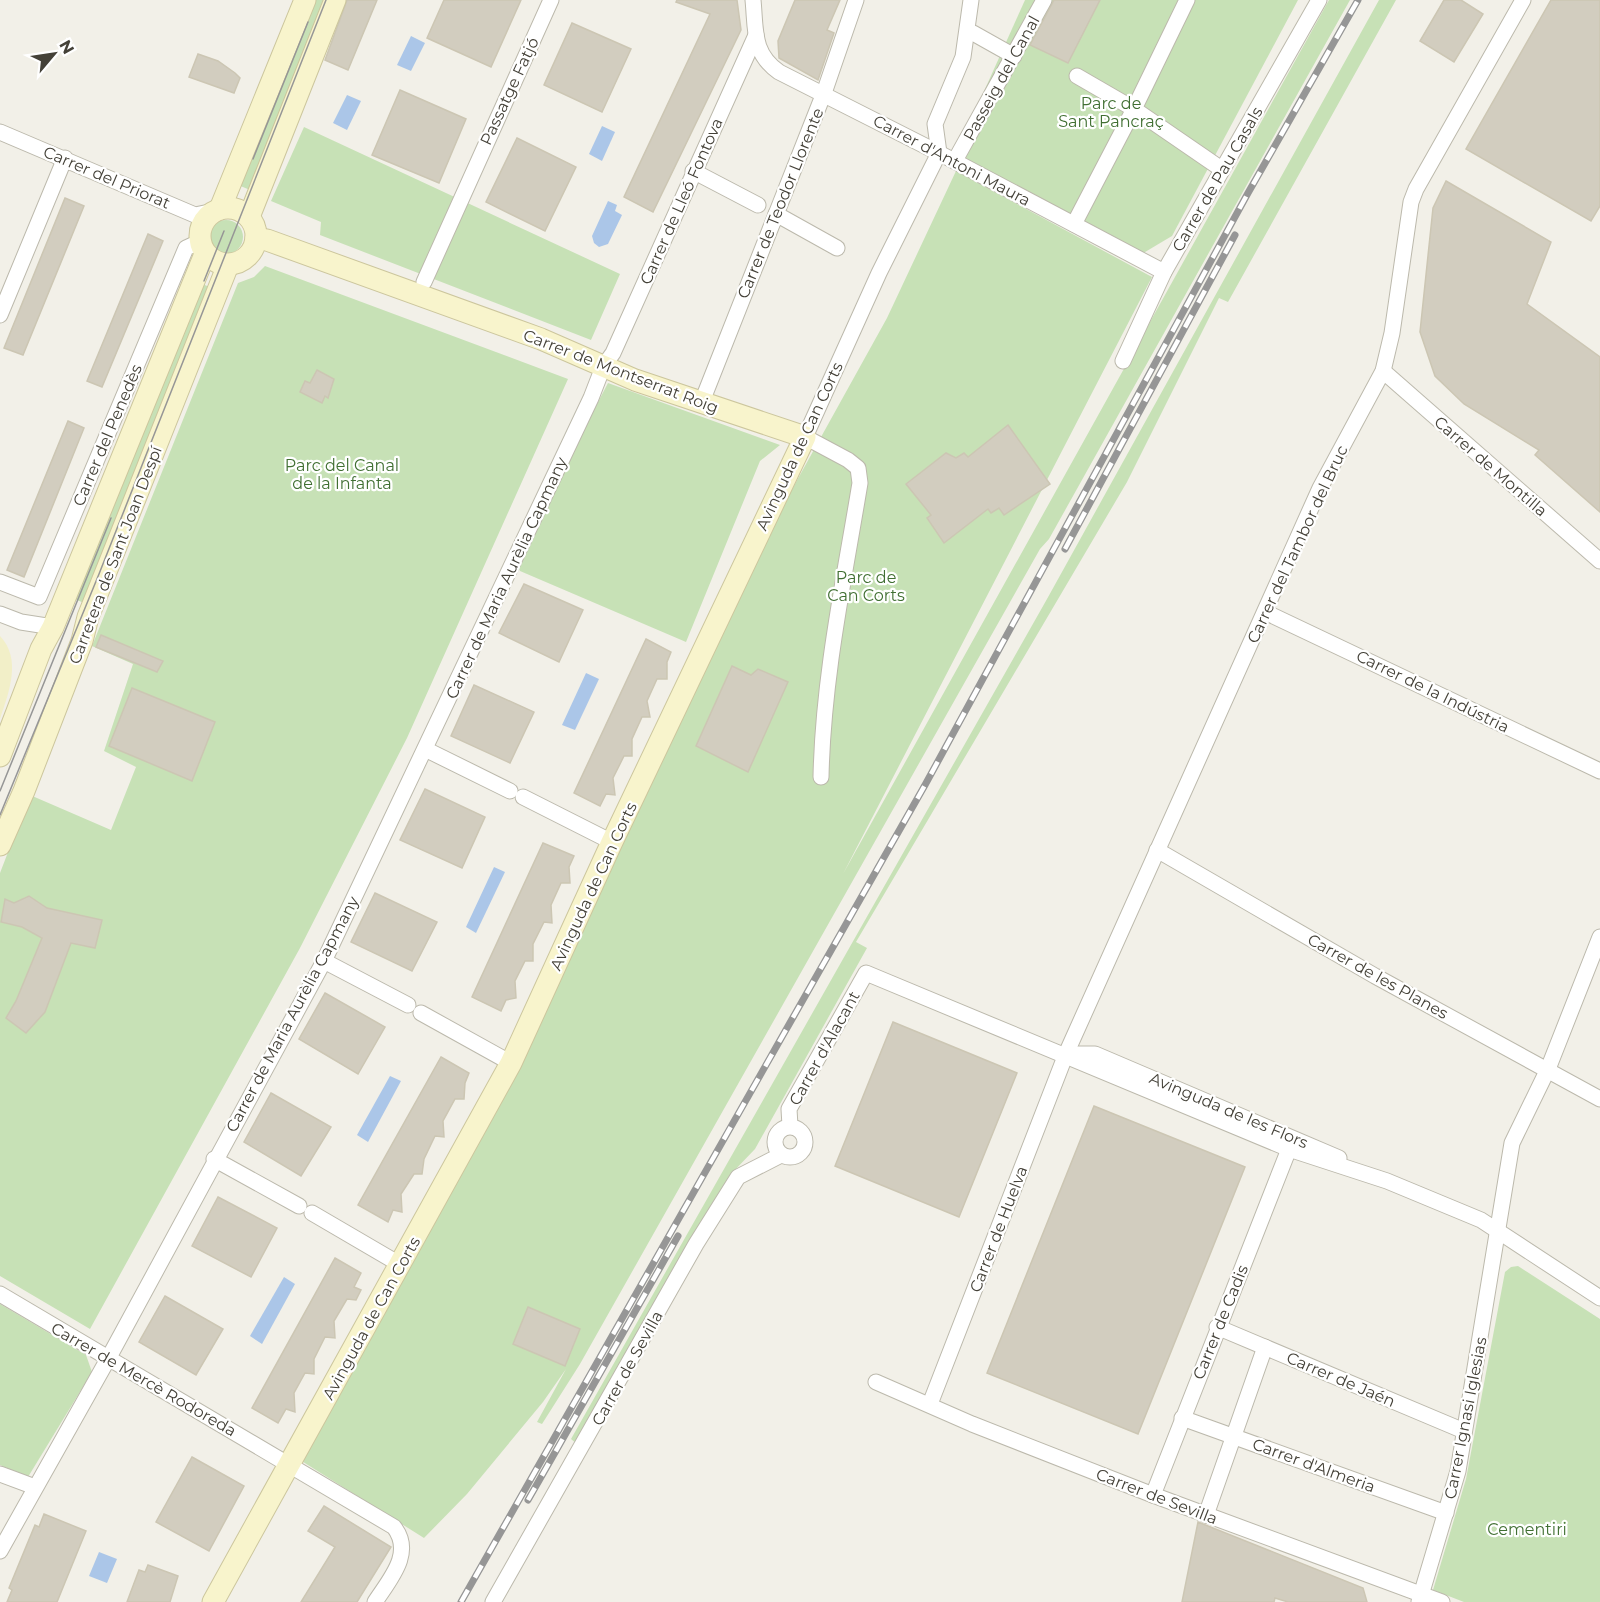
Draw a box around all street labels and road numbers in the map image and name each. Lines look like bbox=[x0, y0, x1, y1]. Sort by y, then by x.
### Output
street label: Passeig del Canal bbox=[959, 13, 1044, 144]
street label: Passatge Fatjó bbox=[476, 34, 543, 148]
street label: Carrer de Pau Casals bbox=[1168, 103, 1267, 255]
street label: Carrer de Teodor Llorente bbox=[733, 105, 827, 301]
street label: Carrer d'Antoni Maura bbox=[870, 111, 1034, 210]
street label: Carrer de Lleó Fontova bbox=[636, 115, 727, 287]
street label: Carrer del Priorat bbox=[41, 142, 174, 213]
street label: Carrer de Montserrat Roig bbox=[521, 325, 721, 417]
street label: Avinguda de Can Corts bbox=[752, 359, 847, 533]
street label: Carrer del Penedès bbox=[69, 361, 146, 509]
street label: Carrer de Montilla bbox=[1430, 412, 1551, 520]
street label: Carrer del Tambor del Bruc bbox=[1243, 442, 1352, 646]
street label: Carretera de Sant Joan Despí bbox=[65, 443, 166, 667]
street label: Carrer de Maria Aurèlia Capmany bbox=[442, 454, 571, 702]
street label: Carrer de la Indústria bbox=[1353, 646, 1512, 737]
street label: Avinguda de Can Corts bbox=[546, 799, 641, 973]
street label: Carrer de Maria Aurèlia Capmany bbox=[222, 893, 363, 1135]
street label: Carrer de les Planes bbox=[1304, 930, 1451, 1023]
street label: Carrer d'Alacant bbox=[785, 987, 864, 1109]
street label: Avinguda de les Flors bbox=[1147, 1068, 1311, 1153]
street label: Carrer de Huelva bbox=[966, 1163, 1031, 1295]
street label: Avinguda de Can Corts bbox=[319, 1233, 424, 1403]
street label: Carrer de Cadis bbox=[1189, 1262, 1252, 1382]
street label: Carrer de Sevilla bbox=[588, 1307, 667, 1429]
street label: Carrer de Mercè Rodoreda bbox=[48, 1319, 240, 1440]
street label: Carrer Ignasi Iglesias bbox=[1440, 1335, 1491, 1501]
street label: Carrer de Jaén bbox=[1284, 1348, 1398, 1411]
street label: Carrer d'Almeria bbox=[1250, 1434, 1378, 1497]
street label: Carrer de Sevilla bbox=[1093, 1465, 1220, 1528]

